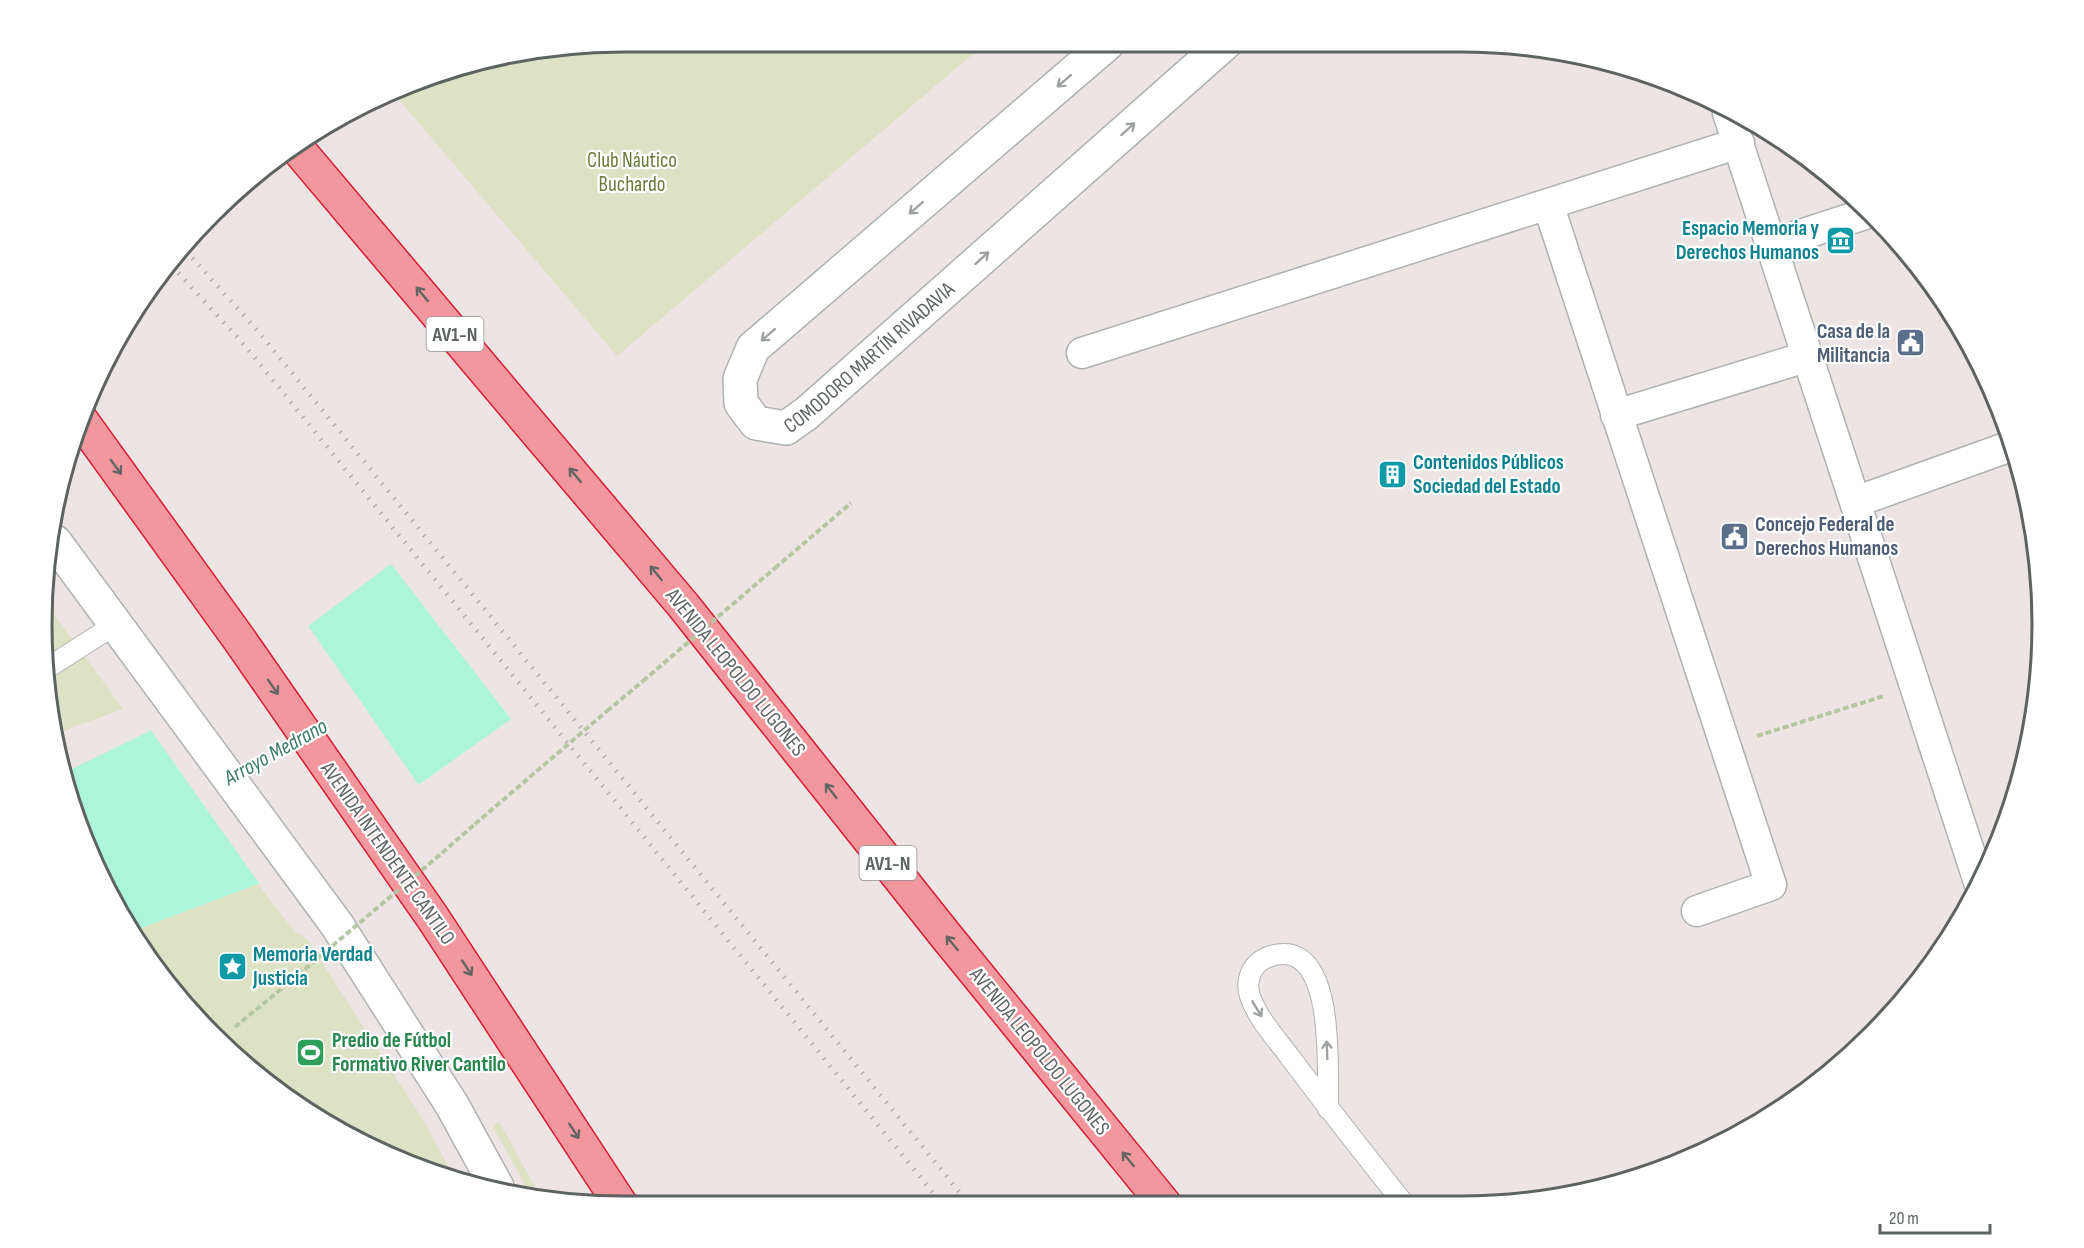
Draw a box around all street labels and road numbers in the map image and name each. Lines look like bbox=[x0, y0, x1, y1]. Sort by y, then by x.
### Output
street label: COMODORO MARTÍN RIVADAVIA bbox=[779, 276, 960, 439]
road number: AV1-N bbox=[426, 317, 484, 351]
street label: AVENIDA LEOPOLDO LUGONES bbox=[660, 583, 811, 761]
street label: AVENIDA INTENDENTE CANTILO bbox=[314, 756, 460, 949]
road number: AV1-N bbox=[860, 846, 916, 880]
street label: AVENIDA LEOPOLDO LUGONES bbox=[964, 962, 1115, 1140]

